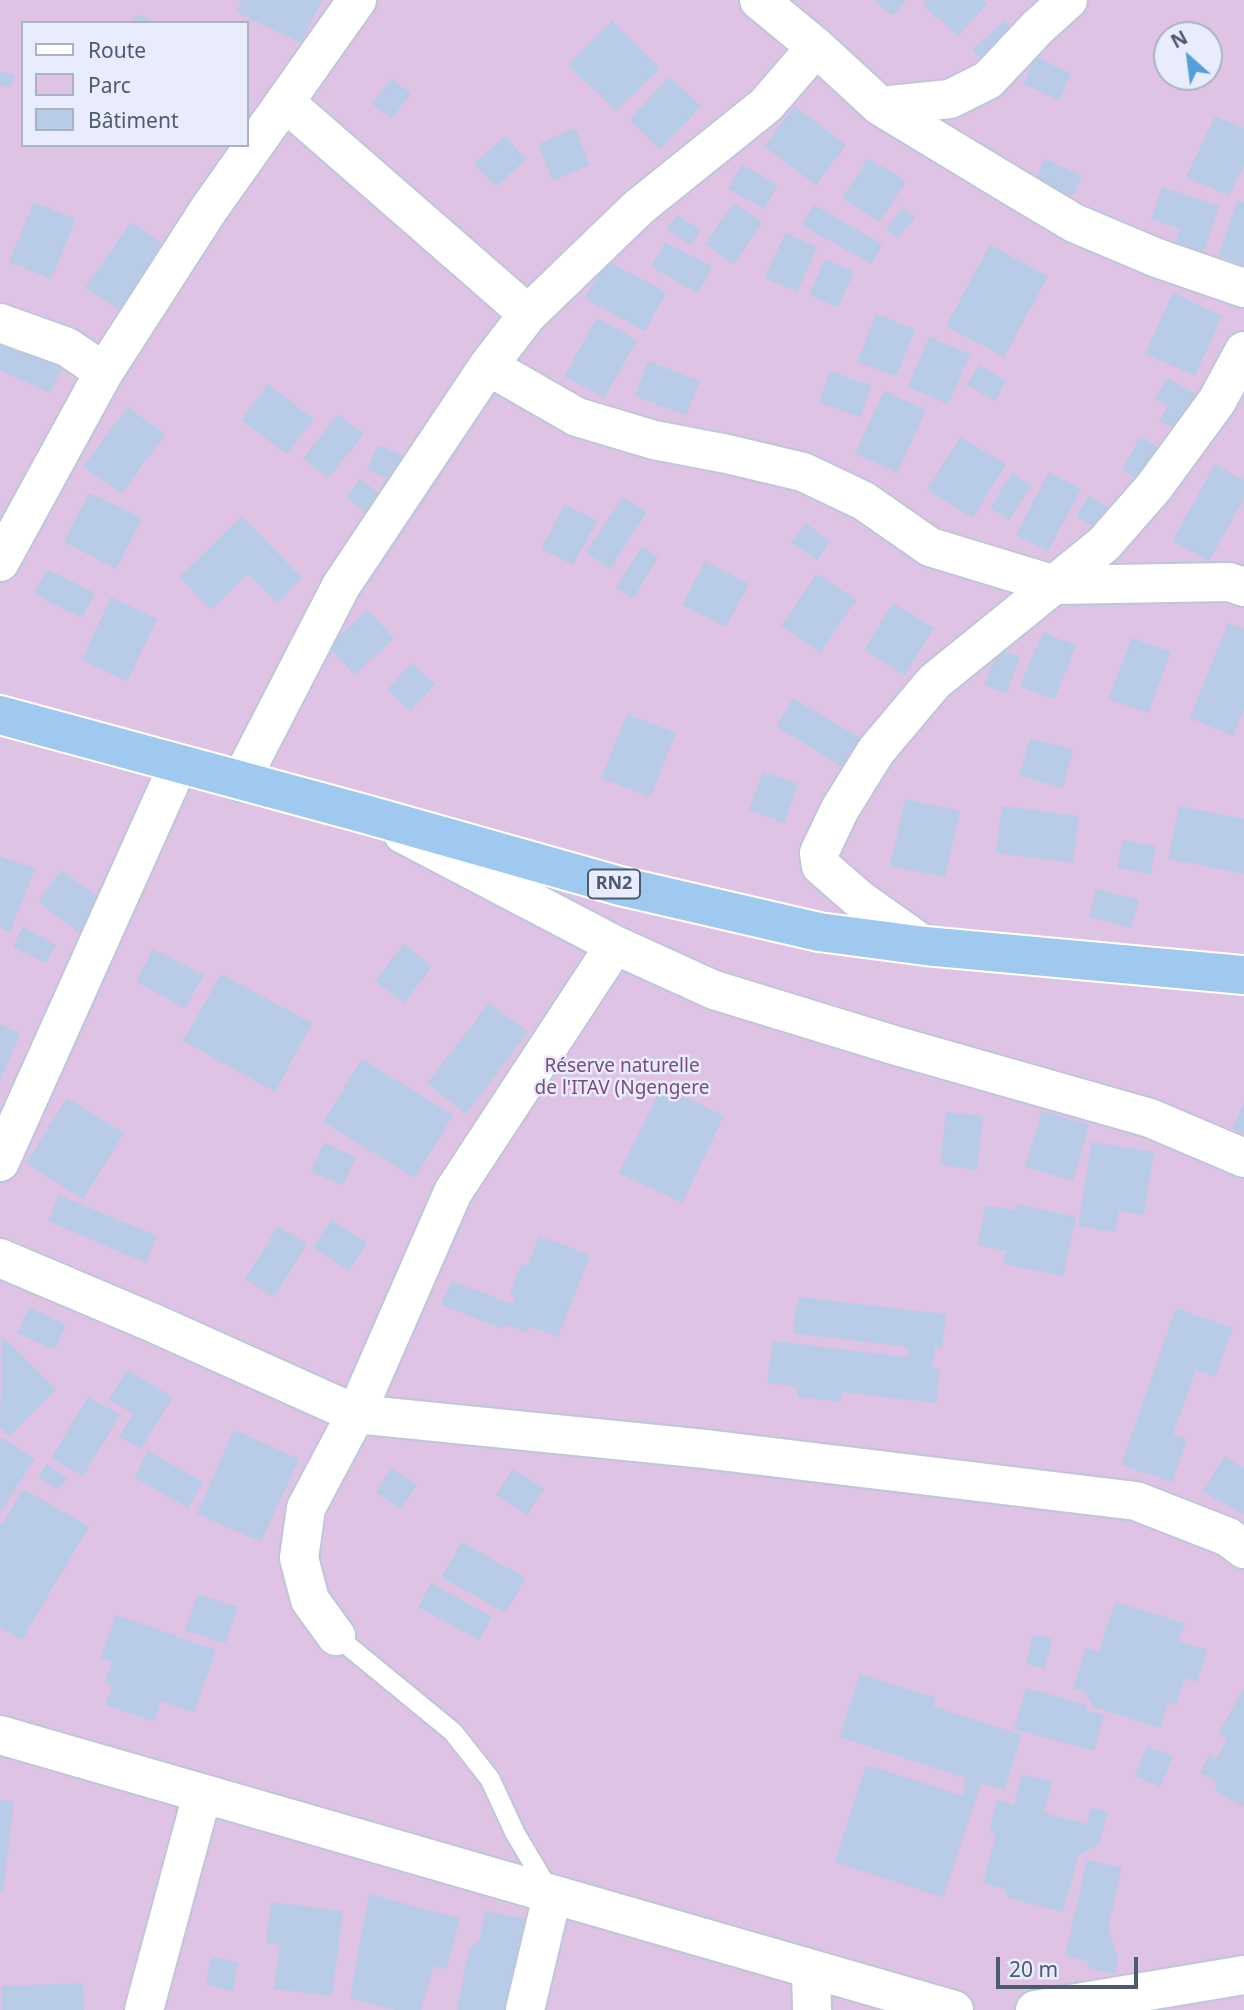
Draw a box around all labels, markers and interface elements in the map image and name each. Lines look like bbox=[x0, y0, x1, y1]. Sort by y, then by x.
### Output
legend bbox=[21, 21, 248, 147]
north arrow bbox=[1153, 21, 1223, 91]
text: N bbox=[1166, 24, 1192, 54]
text: Route bbox=[88, 36, 146, 64]
text: Parc bbox=[88, 71, 131, 99]
text: Bâtiment bbox=[88, 106, 178, 134]
road number: RN2 bbox=[588, 870, 640, 898]
park label: Réserve naturelle de l'ITAV (Ngengere bbox=[535, 1056, 709, 1100]
scale bar bbox=[999, 1944, 1141, 1988]
text: 20 m bbox=[1009, 1955, 1058, 1983]

